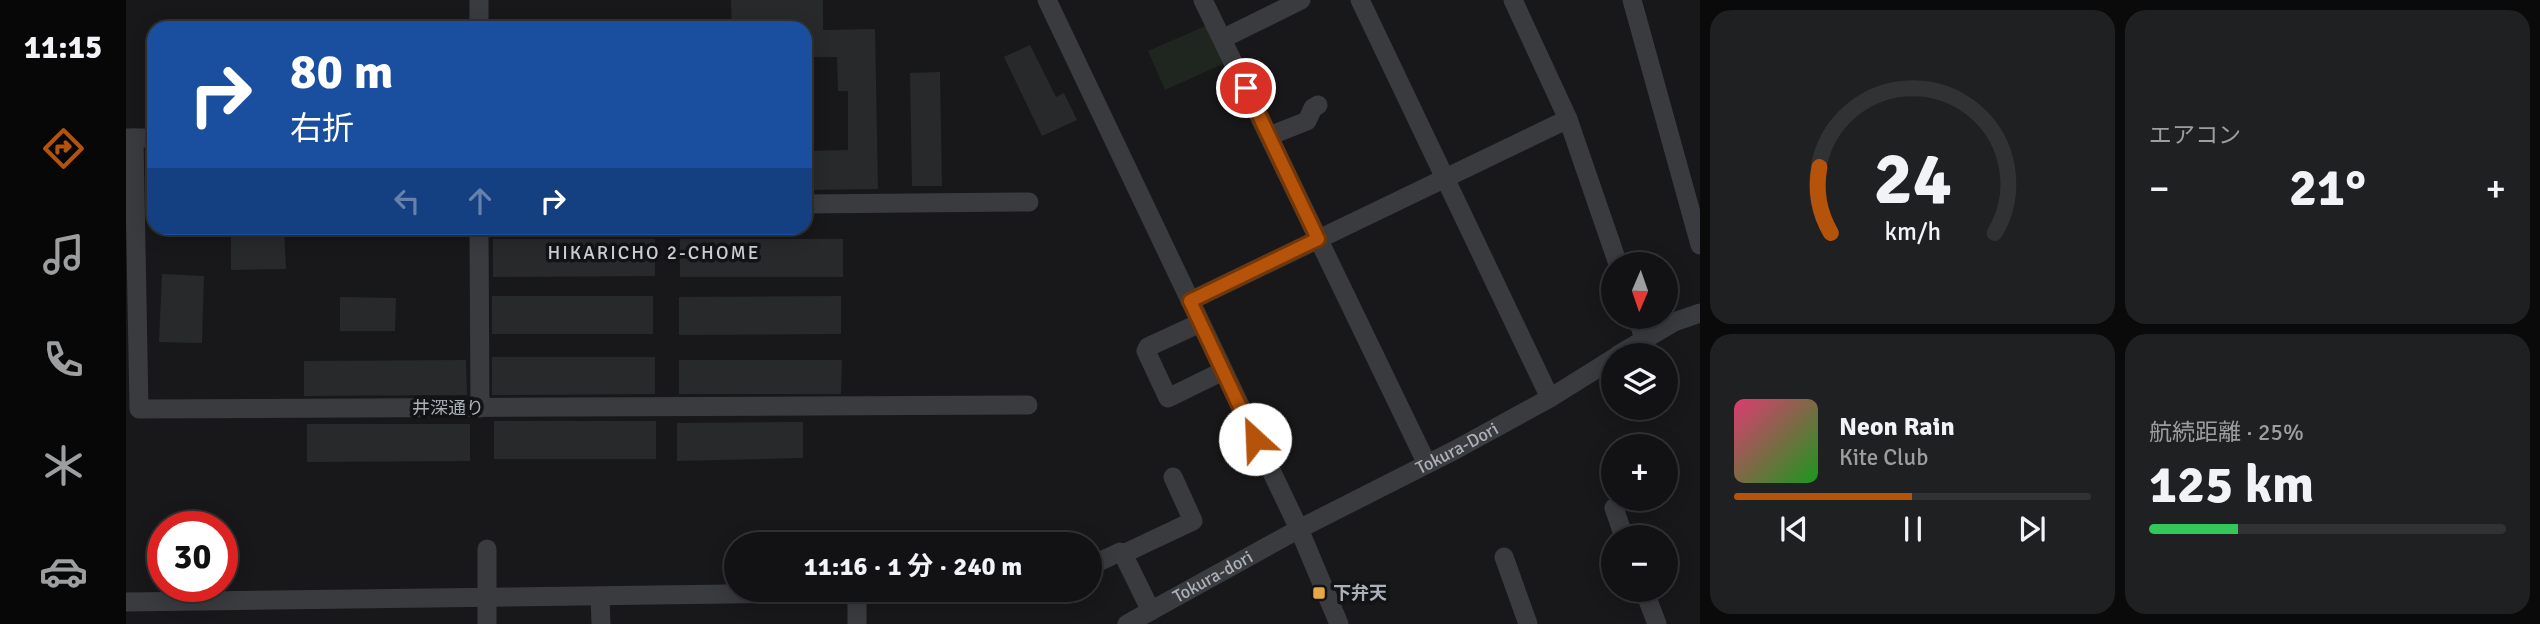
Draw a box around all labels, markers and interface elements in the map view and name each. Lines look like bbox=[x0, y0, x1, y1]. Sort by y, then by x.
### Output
text: 11:15 bbox=[24, 28, 102, 67]
text: 80 m bbox=[290, 42, 393, 102]
icon: right bbox=[175, 49, 266, 140]
pin bbox=[1216, 58, 1276, 118]
icon: arrive bbox=[1227, 69, 1265, 107]
text: 右折 bbox=[290, 109, 354, 148]
text: エアコン bbox=[2149, 121, 2241, 150]
icon: directions bbox=[39, 124, 88, 173]
text: 24 bbox=[1873, 135, 1952, 224]
text: 21° bbox=[2289, 156, 2366, 220]
text: − bbox=[2149, 165, 2170, 212]
text: + bbox=[2485, 165, 2506, 212]
icon: left bbox=[388, 182, 426, 220]
icon: ahead bbox=[461, 182, 499, 220]
icon: right bbox=[534, 182, 572, 220]
text: km/h bbox=[1884, 216, 1941, 247]
icon: music bbox=[39, 230, 88, 279]
district label: HIKARICHO 2-CHOME bbox=[547, 241, 761, 265]
north arrow bbox=[1601, 252, 1678, 329]
map controls bbox=[1601, 252, 1678, 602]
icon: phone bbox=[39, 335, 88, 384]
button: layers bbox=[1601, 343, 1678, 420]
street label: 井深通り bbox=[412, 397, 484, 419]
position arrow bbox=[1218, 402, 1292, 476]
text: Neon Rain bbox=[1839, 411, 1955, 443]
street label: Tokura-Dori bbox=[1412, 417, 1502, 479]
text: 航続距離 · 25% bbox=[2149, 418, 2304, 447]
button: + bbox=[1601, 434, 1678, 511]
icon: climate bbox=[39, 441, 88, 490]
text: Kite Club bbox=[1839, 443, 1928, 472]
text: 125 km bbox=[2149, 453, 2314, 517]
icon: previous bbox=[1775, 510, 1813, 548]
icon: pause bbox=[1894, 510, 1932, 548]
icon: next bbox=[2013, 510, 2051, 548]
speed limit sign: 30 bbox=[147, 511, 238, 602]
button: − bbox=[1601, 525, 1678, 602]
street label: Tokura-dori bbox=[1169, 546, 1257, 608]
icon: car bbox=[39, 547, 88, 596]
text: 11:16 · 1 分 · 240 m bbox=[804, 551, 1022, 583]
place label: 下弁天 bbox=[1333, 582, 1387, 604]
marker: 下弁天 bbox=[1311, 585, 1327, 601]

